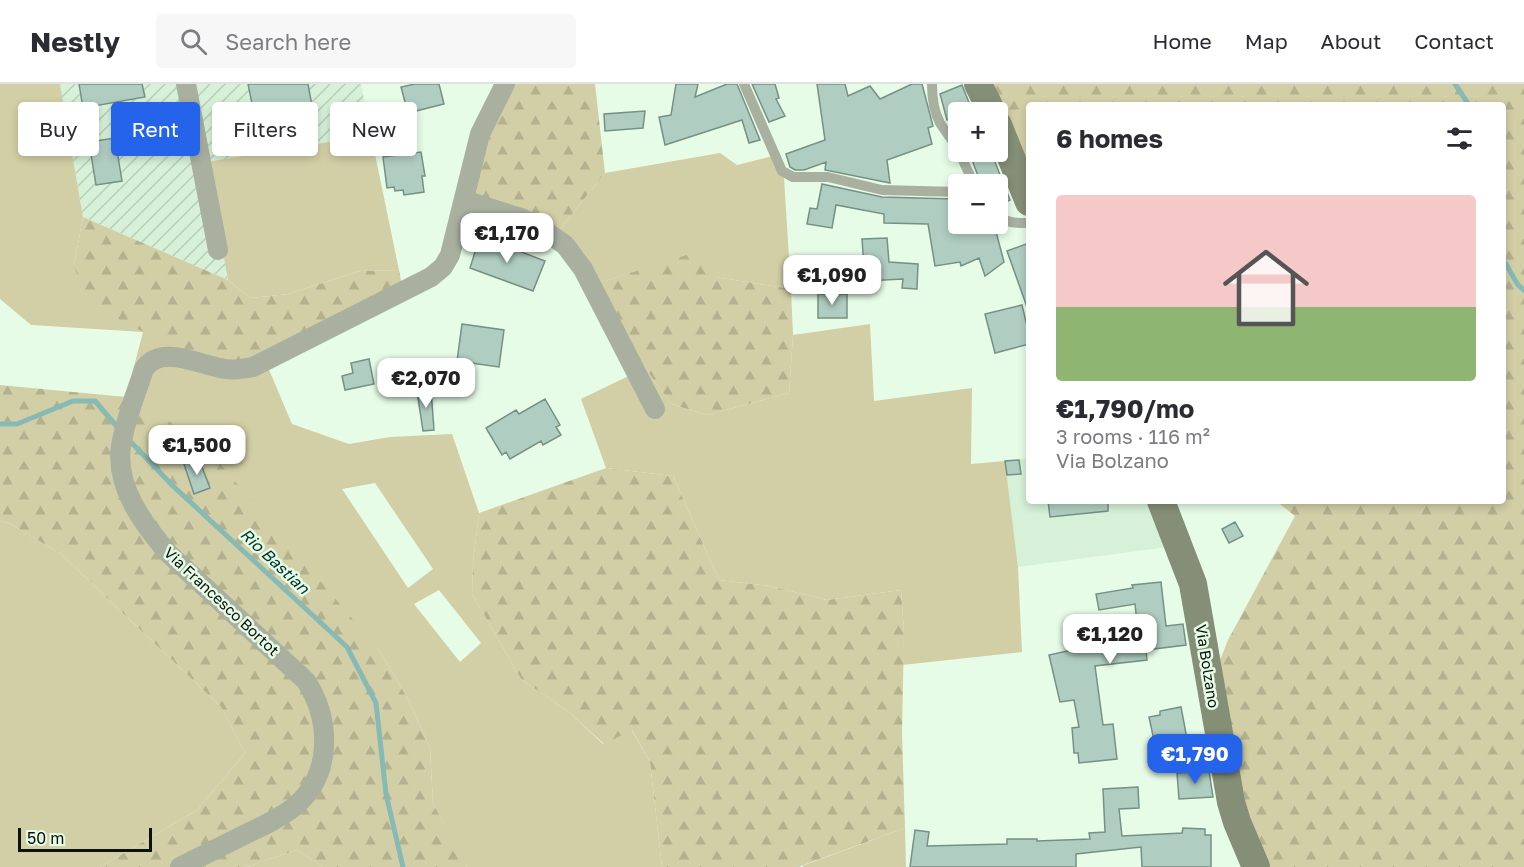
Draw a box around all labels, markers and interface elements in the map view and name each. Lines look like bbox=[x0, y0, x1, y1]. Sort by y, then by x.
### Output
search box bbox=[156, 14, 576, 68]
text: Nestly bbox=[30, 25, 120, 58]
icon: search bbox=[177, 25, 210, 58]
text: Search here bbox=[225, 28, 351, 55]
text: Home bbox=[1152, 28, 1212, 54]
text: Map bbox=[1245, 28, 1288, 54]
text: About bbox=[1321, 28, 1381, 54]
text: Contact bbox=[1414, 28, 1494, 54]
chip: Buy bbox=[18, 102, 99, 156]
chip: Rent bbox=[111, 102, 200, 156]
chip: Filters bbox=[212, 102, 318, 156]
chip: New bbox=[330, 102, 417, 156]
map controls bbox=[948, 102, 1008, 234]
button: + bbox=[948, 102, 1008, 162]
icon: filters bbox=[1443, 122, 1476, 155]
text: 6 homes bbox=[1056, 123, 1163, 154]
button: − bbox=[948, 174, 1008, 234]
pin: €1,170 bbox=[458, 213, 556, 264]
text: €1,170 bbox=[475, 220, 540, 244]
icon: home bbox=[1212, 234, 1320, 342]
pin: €1,090 bbox=[783, 255, 881, 306]
text: €1,090 bbox=[797, 262, 867, 286]
pin: €2,070 bbox=[377, 358, 475, 409]
text: €2,070 bbox=[391, 365, 461, 389]
text: €1,790/mo bbox=[1056, 393, 1194, 424]
text: 3 rooms · 116 m² bbox=[1056, 424, 1210, 448]
pin: €1,500 bbox=[148, 425, 246, 476]
text: €1,500 bbox=[163, 432, 232, 456]
text: Via Bolzano bbox=[1056, 448, 1169, 472]
water label: Rio Bastian bbox=[237, 524, 314, 599]
street label: Via Francesco Bortot bbox=[161, 543, 283, 659]
pin: €1,120 bbox=[1061, 614, 1159, 665]
text: €1,120 bbox=[1077, 621, 1143, 645]
street label: Via Bolzano bbox=[1192, 623, 1224, 709]
pin: €1,790 bbox=[1146, 734, 1244, 785]
text: €1,790 bbox=[1161, 741, 1229, 765]
scale bar bbox=[18, 825, 152, 852]
text: 50 m bbox=[27, 828, 64, 848]

